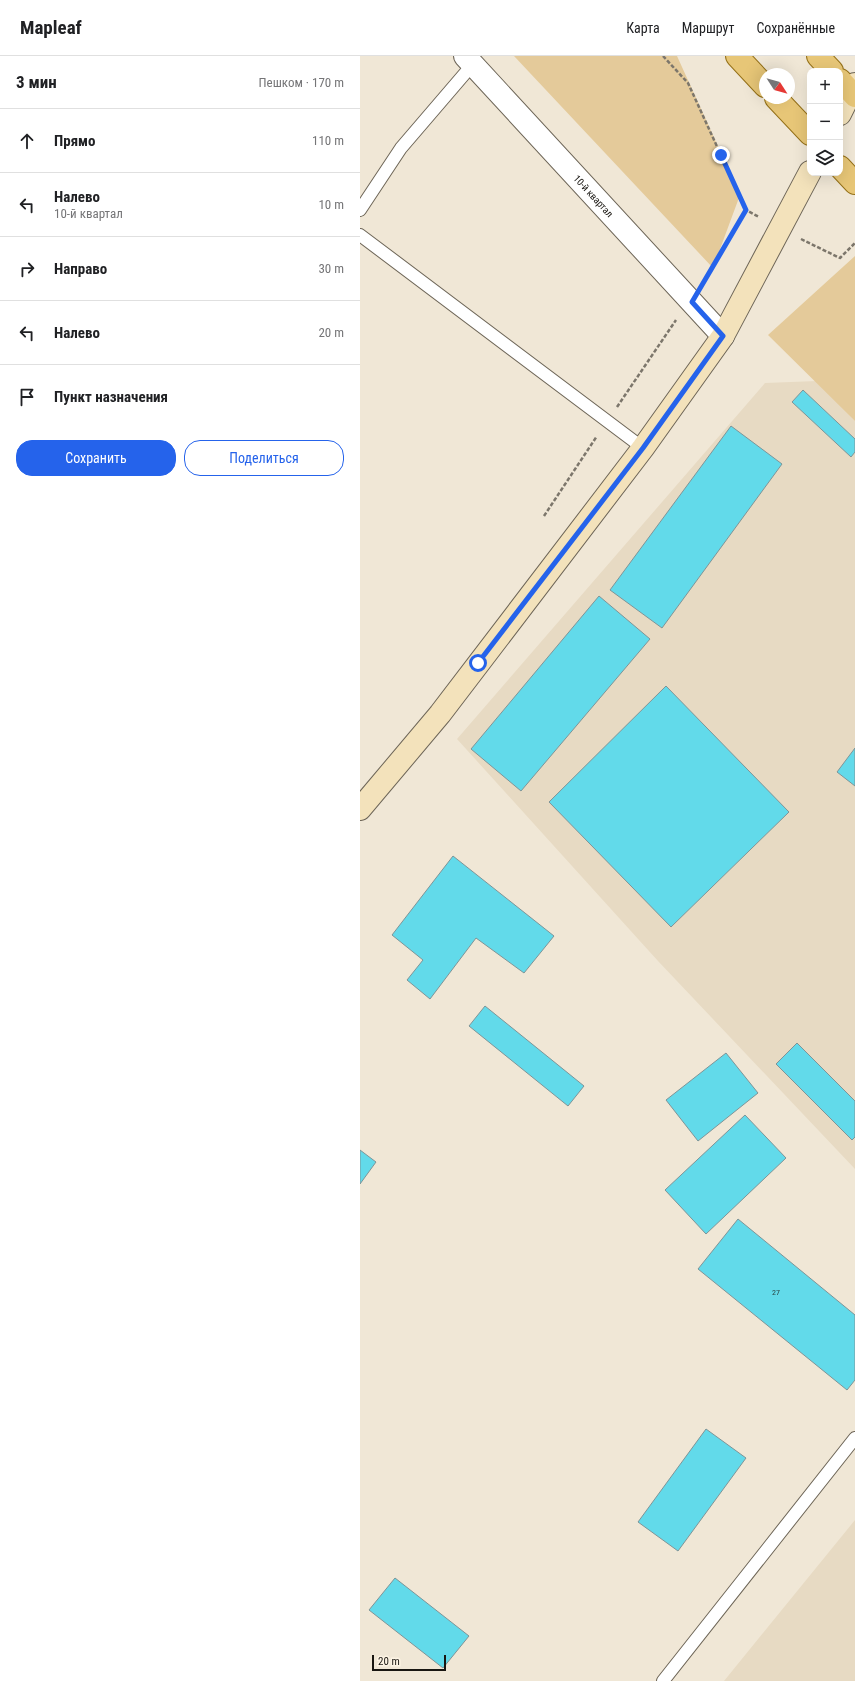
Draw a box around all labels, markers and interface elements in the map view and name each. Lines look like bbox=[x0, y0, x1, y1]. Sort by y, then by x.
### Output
text: Mapleaf bbox=[20, 16, 82, 39]
text: Карта bbox=[626, 20, 660, 36]
text: Маршрут bbox=[682, 20, 734, 36]
text: Сохранённые bbox=[756, 20, 835, 36]
north arrow bbox=[759, 68, 795, 104]
map controls bbox=[807, 68, 843, 176]
button: + bbox=[807, 68, 843, 104]
text: 3 мин bbox=[16, 72, 57, 92]
text: Пешком · 170 m bbox=[258, 75, 344, 90]
button: − bbox=[807, 104, 843, 140]
icon: ahead bbox=[16, 130, 38, 152]
text: Прямо bbox=[54, 132, 95, 150]
text: 110 m bbox=[312, 133, 344, 148]
button: layers bbox=[807, 140, 843, 176]
route end bbox=[712, 146, 730, 164]
street label: 10-й квартал bbox=[571, 173, 615, 219]
text: Налево bbox=[54, 188, 100, 206]
icon: left bbox=[16, 194, 38, 216]
text: 10 m bbox=[318, 197, 344, 212]
text: 10-й квартал bbox=[54, 206, 123, 221]
icon: right bbox=[16, 258, 38, 280]
text: Направо bbox=[54, 260, 107, 278]
text: 30 m bbox=[318, 261, 344, 276]
icon: left bbox=[16, 322, 38, 344]
text: Налево bbox=[54, 324, 100, 342]
text: 20 m bbox=[318, 325, 344, 340]
icon: arrive bbox=[16, 386, 38, 408]
text: Пункт назначения bbox=[54, 388, 168, 406]
button: Сохранить bbox=[16, 440, 176, 476]
button: Поделиться bbox=[184, 440, 344, 476]
route start bbox=[469, 654, 487, 672]
house number: 27 bbox=[772, 1288, 780, 1297]
scale bar bbox=[372, 1653, 446, 1672]
text: 20 m bbox=[378, 1655, 400, 1668]

